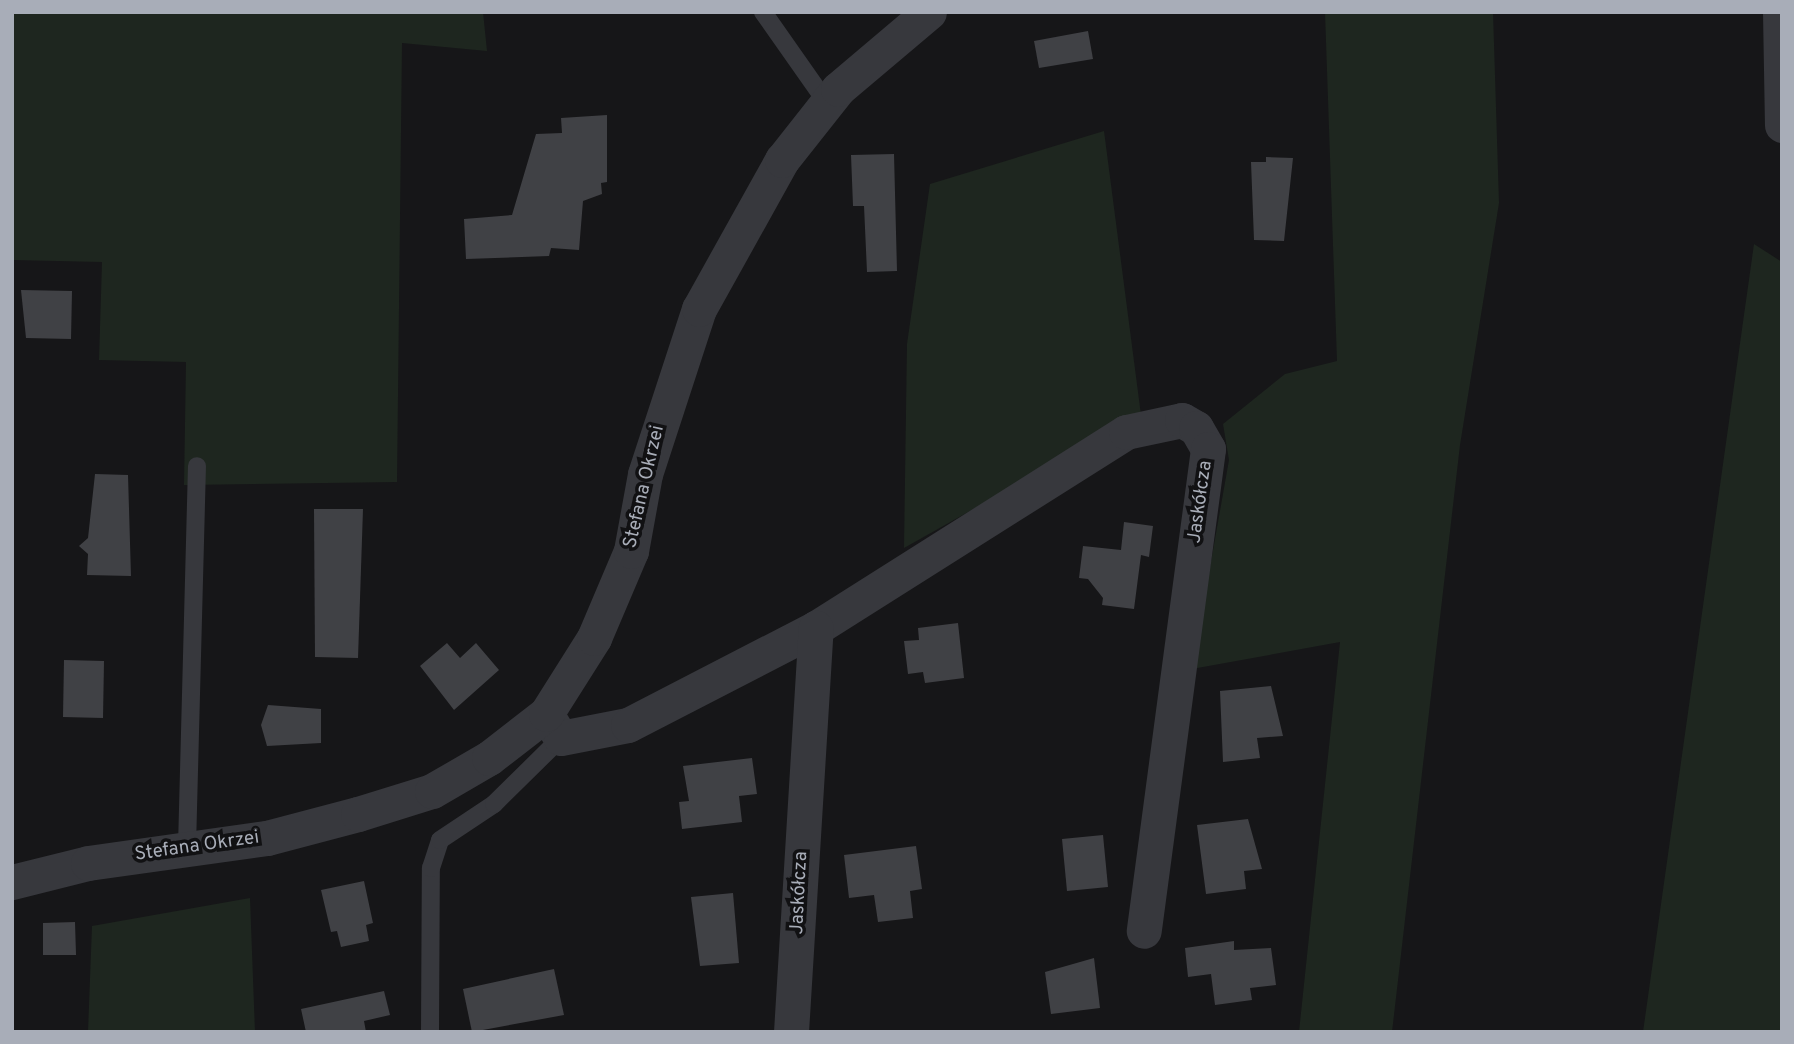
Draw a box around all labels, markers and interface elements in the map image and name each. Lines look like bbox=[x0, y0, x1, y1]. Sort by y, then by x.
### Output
street label: Stefana Okrzei bbox=[620, 423, 670, 551]
street label: Jaskółcza bbox=[1184, 459, 1218, 545]
street label: Stefana Okrzei bbox=[133, 827, 261, 867]
street label: Jaskółcza bbox=[786, 851, 814, 935]

